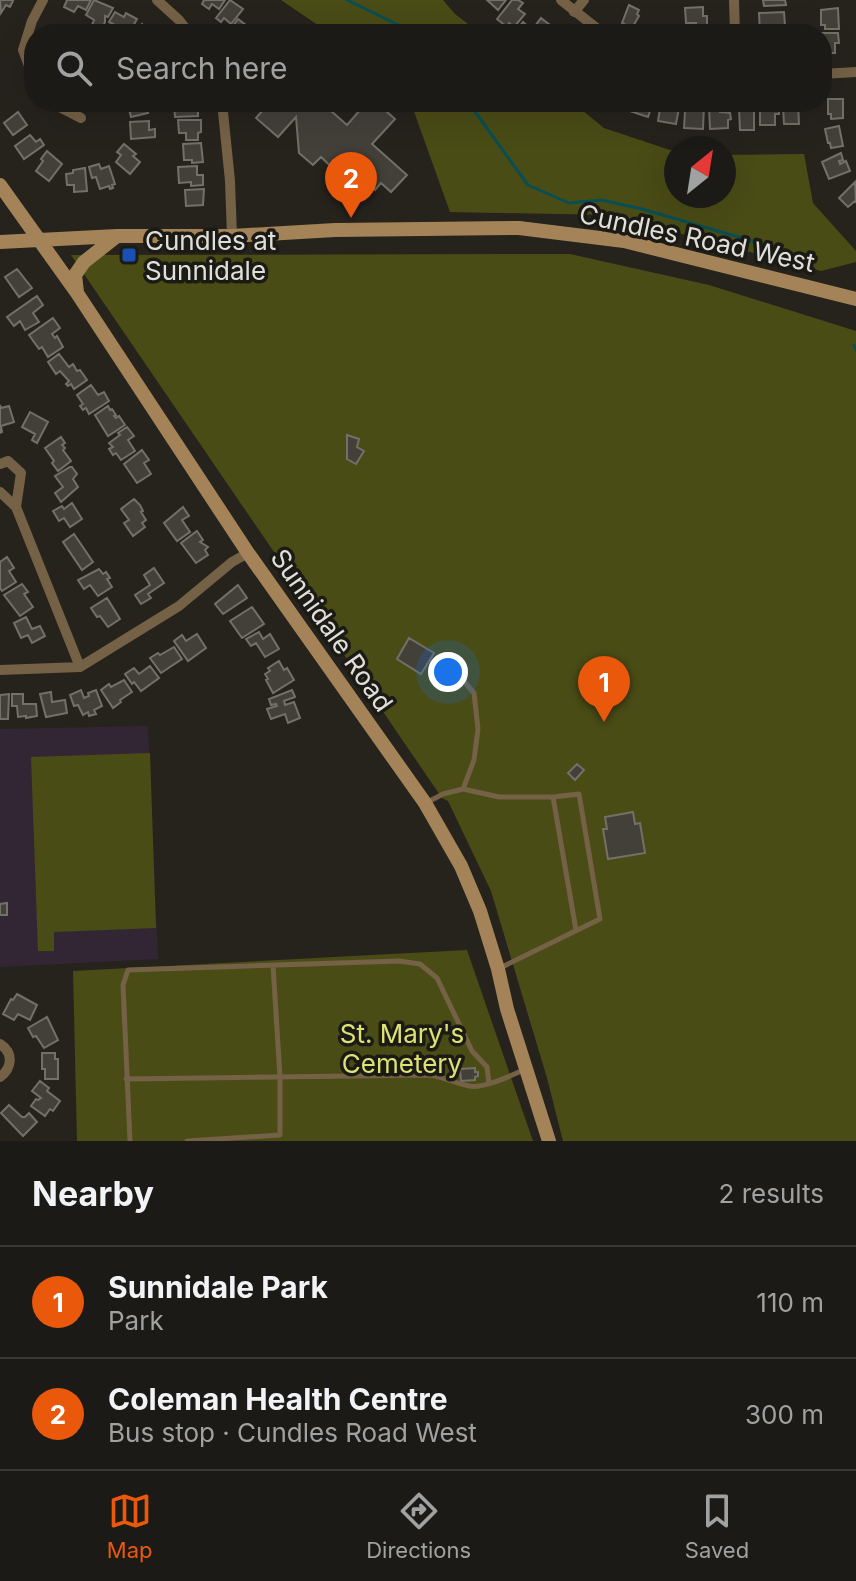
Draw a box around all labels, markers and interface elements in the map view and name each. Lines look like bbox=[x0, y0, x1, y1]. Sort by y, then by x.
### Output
search box bbox=[24, 24, 832, 112]
icon: search bbox=[52, 46, 96, 90]
text: Search here bbox=[116, 50, 288, 86]
north arrow bbox=[664, 136, 736, 208]
pin: 2 bbox=[325, 152, 377, 218]
street label: Cundles Road West bbox=[576, 198, 818, 278]
place label: Cundles at Sunnidale bbox=[145, 225, 276, 286]
marker: Cundles at Sunnidale bbox=[120, 246, 138, 264]
street label: Sunnidale Road bbox=[265, 543, 399, 717]
your location bbox=[428, 652, 468, 692]
pin: 1 bbox=[578, 656, 630, 722]
park label: St. Mary's Cemetery bbox=[340, 1018, 464, 1079]
text: Nearby bbox=[32, 1173, 154, 1214]
text: 2 results bbox=[719, 1178, 824, 1209]
text: Sunnidale Park bbox=[108, 1269, 328, 1305]
text: 1 bbox=[52, 1287, 64, 1318]
text: 110 m bbox=[756, 1287, 824, 1318]
text: Park bbox=[108, 1305, 164, 1336]
text: Coleman Health Centre bbox=[108, 1381, 448, 1417]
text: 2 bbox=[50, 1399, 66, 1430]
text: 300 m bbox=[745, 1399, 824, 1430]
text: Bus stop · Cundles Road West bbox=[108, 1417, 477, 1448]
tab: Map bbox=[107, 1489, 153, 1563]
tab: Directions bbox=[366, 1489, 471, 1563]
tab: Saved bbox=[685, 1489, 749, 1563]

